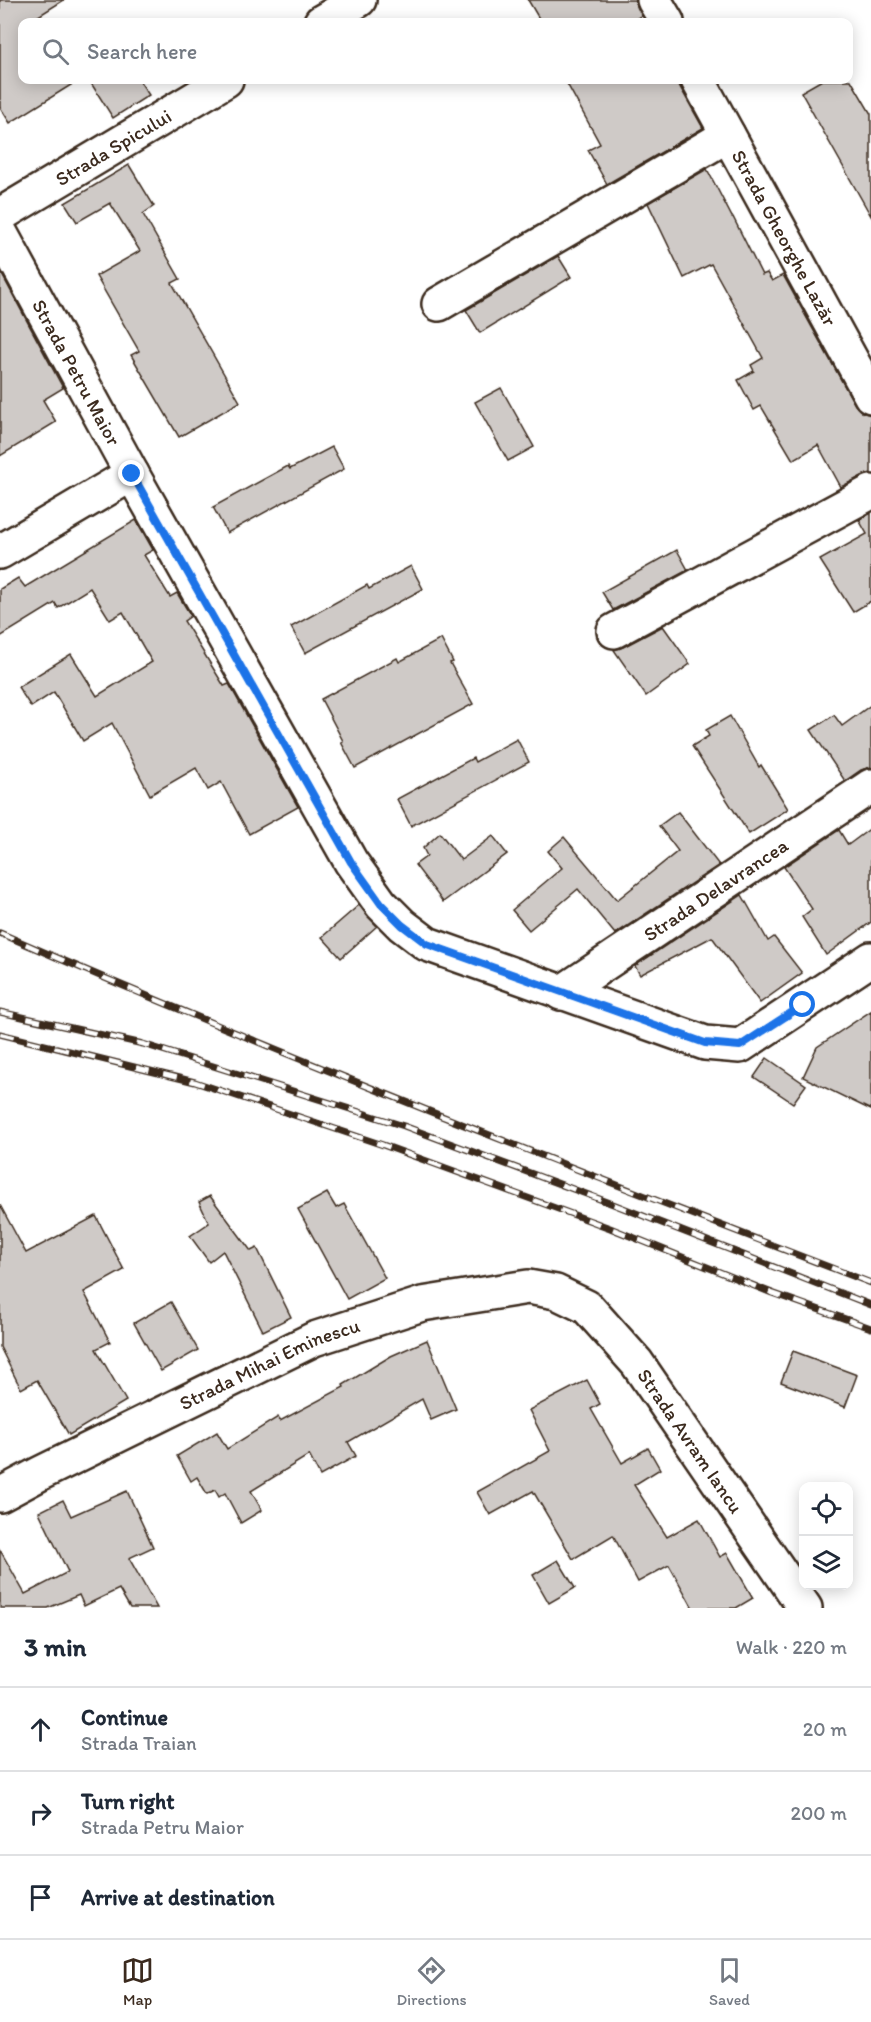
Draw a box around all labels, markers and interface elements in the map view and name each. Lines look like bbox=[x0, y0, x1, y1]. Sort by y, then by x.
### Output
search box bbox=[18, 18, 853, 84]
icon: search bbox=[39, 35, 72, 68]
text: Search here bbox=[87, 38, 197, 65]
street label: Strada Spicului bbox=[51, 103, 176, 191]
street label: Strada Gheorghe Lazăr bbox=[727, 146, 842, 330]
street label: Strada Petru Maior bbox=[27, 295, 126, 450]
route end bbox=[118, 460, 144, 486]
street label: Strada Delavrancea bbox=[639, 833, 793, 946]
route start bbox=[789, 991, 815, 1017]
street label: Strada Mihai Eminescu bbox=[175, 1313, 363, 1415]
street label: Strada Avram Iancu bbox=[632, 1364, 748, 1518]
map controls bbox=[799, 1482, 853, 1590]
button: locate bbox=[799, 1482, 853, 1536]
button: layers bbox=[799, 1536, 853, 1590]
text: 3 min bbox=[24, 1631, 86, 1663]
text: Walk · 220 m bbox=[736, 1635, 847, 1659]
text: Continue bbox=[81, 1704, 168, 1731]
icon: ahead bbox=[24, 1713, 57, 1746]
text: 20 m bbox=[803, 1717, 847, 1741]
text: Strada Traian bbox=[81, 1731, 197, 1755]
text: Turn right bbox=[81, 1788, 175, 1815]
icon: right bbox=[24, 1797, 57, 1830]
text: 200 m bbox=[791, 1801, 847, 1825]
text: Strada Petru Maior bbox=[81, 1815, 244, 1839]
icon: arrive bbox=[24, 1881, 57, 1914]
text: Arrive at destination bbox=[81, 1884, 275, 1911]
tab: Map bbox=[121, 1954, 154, 2009]
tab: Directions bbox=[396, 1954, 467, 2009]
tab: Saved bbox=[709, 1954, 750, 2009]

